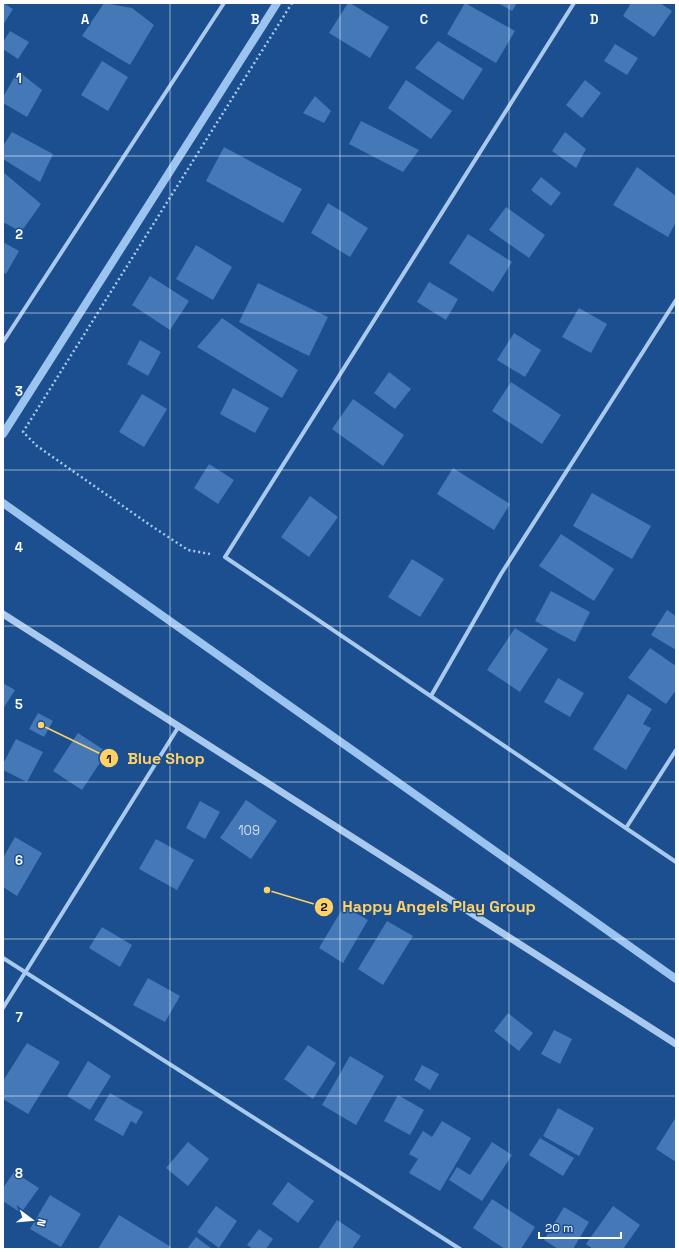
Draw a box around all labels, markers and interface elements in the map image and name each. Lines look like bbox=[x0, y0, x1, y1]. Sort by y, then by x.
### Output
text: A bbox=[81, 11, 90, 28]
text: B bbox=[251, 11, 260, 28]
text: C bbox=[420, 11, 428, 28]
text: D bbox=[590, 11, 599, 28]
text: 1 bbox=[16, 70, 22, 87]
text: 2 bbox=[15, 226, 23, 243]
text: 3 bbox=[15, 383, 23, 400]
text: 4 bbox=[15, 539, 23, 556]
text: 5 bbox=[15, 696, 23, 713]
callout: Blue Shop bbox=[99, 744, 213, 772]
text: Blue Shop bbox=[127, 748, 205, 769]
text: 1 bbox=[106, 751, 112, 767]
house number: 109 bbox=[238, 822, 260, 839]
text: 6 bbox=[15, 852, 23, 869]
callout: Happy Angels Play Group bbox=[314, 893, 544, 921]
text: Happy Angels Play Group bbox=[342, 896, 536, 917]
text: 2 bbox=[320, 899, 328, 915]
text: 7 bbox=[15, 1009, 23, 1026]
text: 8 bbox=[15, 1165, 23, 1182]
north arrow bbox=[12, 1200, 52, 1240]
scale bar bbox=[539, 1214, 621, 1240]
text: N bbox=[34, 1217, 49, 1228]
text: 20 m bbox=[545, 1220, 573, 1236]

